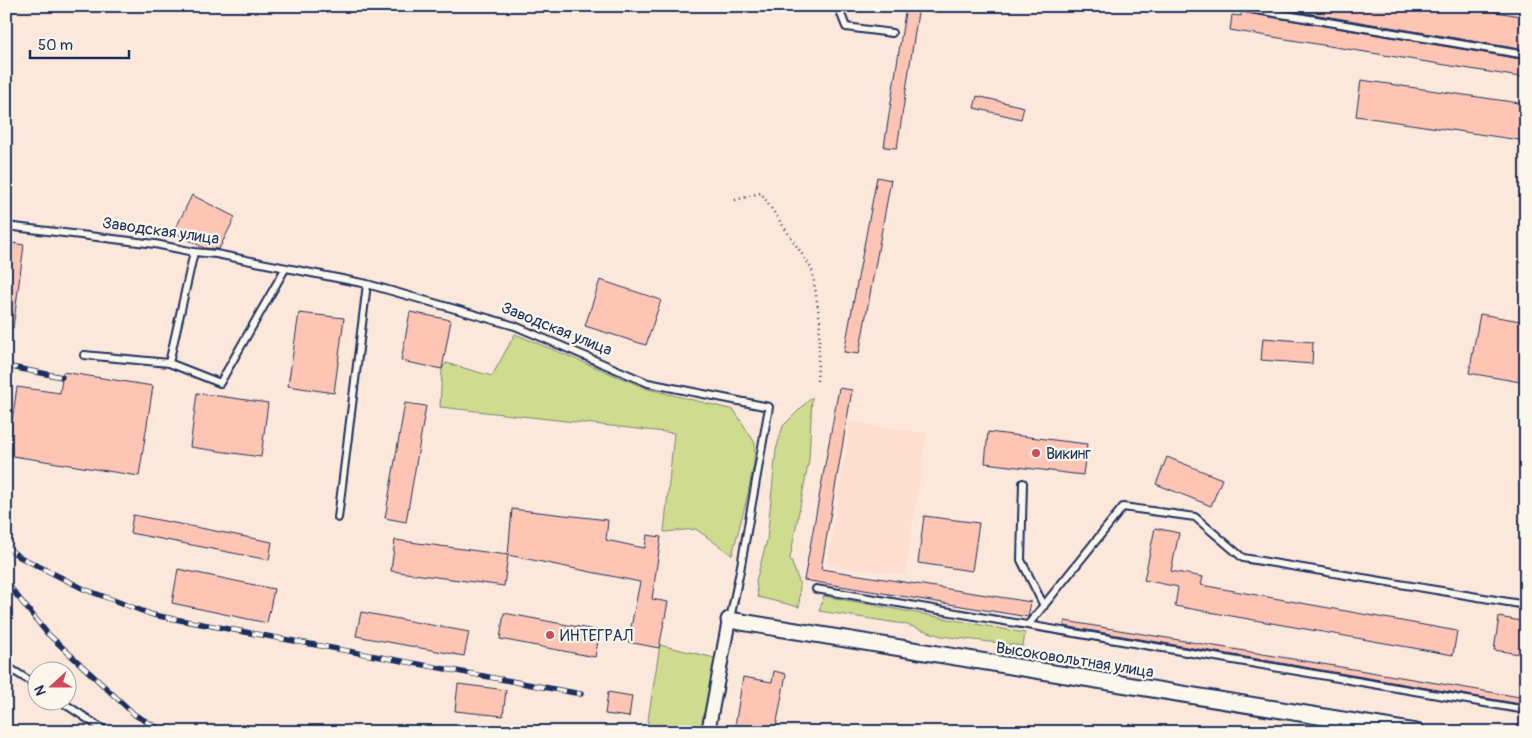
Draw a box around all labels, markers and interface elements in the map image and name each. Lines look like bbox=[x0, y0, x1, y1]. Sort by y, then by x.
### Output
scale bar bbox=[30, 28, 129, 60]
text: 50 m bbox=[38, 36, 73, 55]
street label: Заводская улица bbox=[101, 213, 221, 249]
street label: Заводская улица bbox=[498, 298, 615, 360]
place label: Викинг bbox=[1046, 444, 1092, 464]
marker: Викинг bbox=[1030, 447, 1042, 459]
place label: ИНТЕГРАЛ bbox=[560, 626, 633, 646]
marker: ИНТЕГРАЛ bbox=[544, 629, 556, 641]
street label: Высоковольтная улица bbox=[995, 638, 1155, 682]
north arrow bbox=[28, 660, 78, 710]
text: N bbox=[31, 683, 50, 698]

